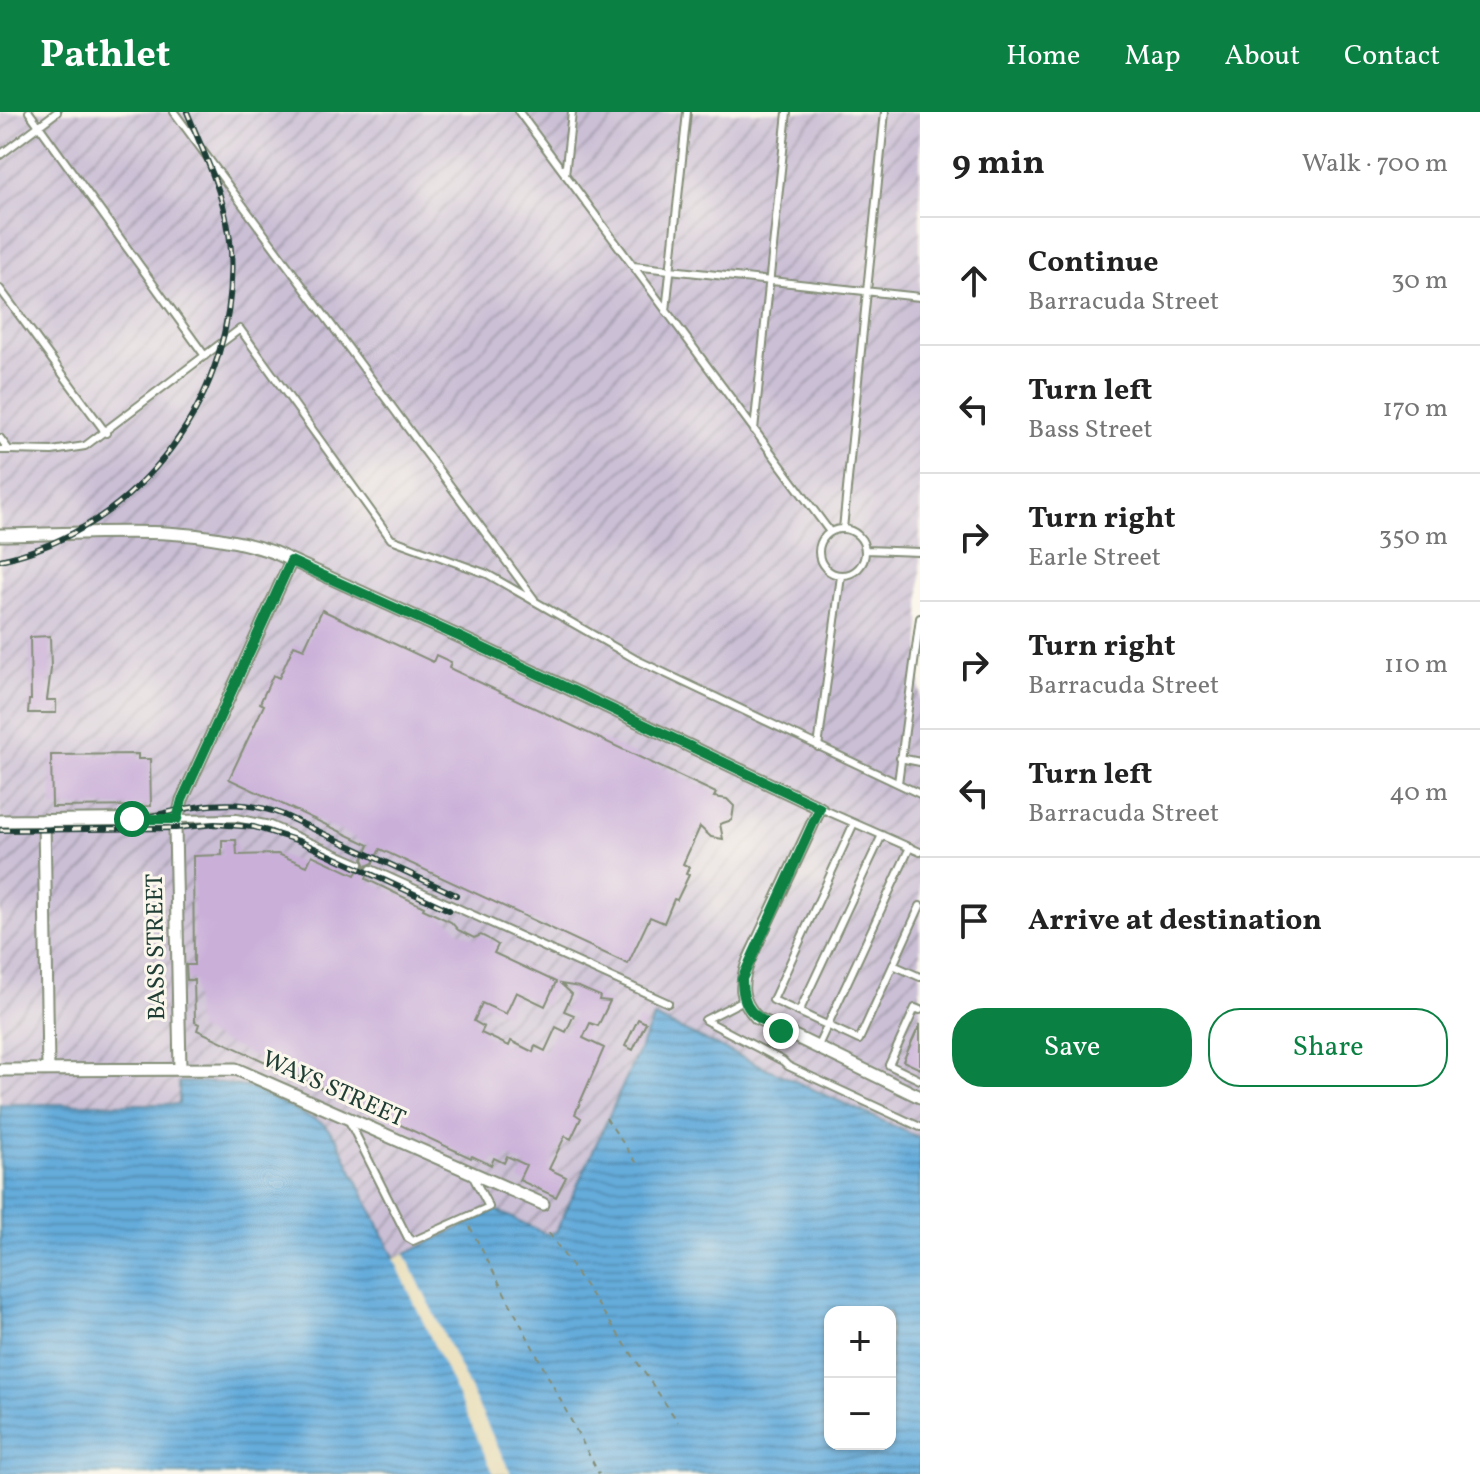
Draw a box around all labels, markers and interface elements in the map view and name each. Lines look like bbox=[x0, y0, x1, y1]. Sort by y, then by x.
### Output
text: Pathlet bbox=[40, 30, 170, 83]
text: Home bbox=[1006, 37, 1080, 76]
text: Map bbox=[1124, 37, 1180, 76]
text: About bbox=[1224, 37, 1300, 76]
text: Contact bbox=[1344, 37, 1440, 76]
text: 9 min bbox=[952, 141, 1045, 188]
text: Walk · 700 m bbox=[1302, 146, 1448, 182]
text: Continue bbox=[1028, 242, 1159, 284]
icon: ahead bbox=[952, 259, 996, 303]
text: 30 m bbox=[1391, 263, 1448, 299]
text: Barracuda Street bbox=[1028, 284, 1219, 320]
text: Turn left bbox=[1028, 370, 1152, 412]
icon: left bbox=[952, 387, 996, 431]
text: 170 m bbox=[1383, 391, 1448, 427]
text: Bass Street bbox=[1028, 412, 1153, 448]
text: Turn right bbox=[1028, 498, 1176, 540]
icon: right bbox=[952, 515, 996, 559]
text: 350 m bbox=[1379, 519, 1448, 555]
text: Earle Street bbox=[1028, 540, 1161, 576]
text: Turn right bbox=[1028, 626, 1176, 668]
icon: right bbox=[952, 643, 996, 687]
text: 110 m bbox=[1384, 647, 1448, 683]
text: Barracuda Street bbox=[1028, 668, 1219, 704]
text: Turn left bbox=[1028, 754, 1152, 796]
icon: left bbox=[952, 771, 996, 815]
text: 40 m bbox=[1389, 775, 1448, 811]
text: Barracuda Street bbox=[1028, 796, 1219, 832]
route start bbox=[114, 801, 150, 837]
street label: BASS STREET bbox=[139, 873, 175, 1021]
icon: arrive bbox=[952, 899, 996, 943]
text: Arrive at destination bbox=[1028, 900, 1322, 942]
button: Save bbox=[952, 1008, 1192, 1087]
button: Share bbox=[1208, 1008, 1448, 1087]
route end bbox=[763, 1013, 799, 1049]
street label: WAYS STREET bbox=[256, 1043, 410, 1137]
map controls bbox=[824, 1306, 896, 1450]
button: + bbox=[824, 1306, 896, 1378]
button: − bbox=[824, 1378, 896, 1450]

